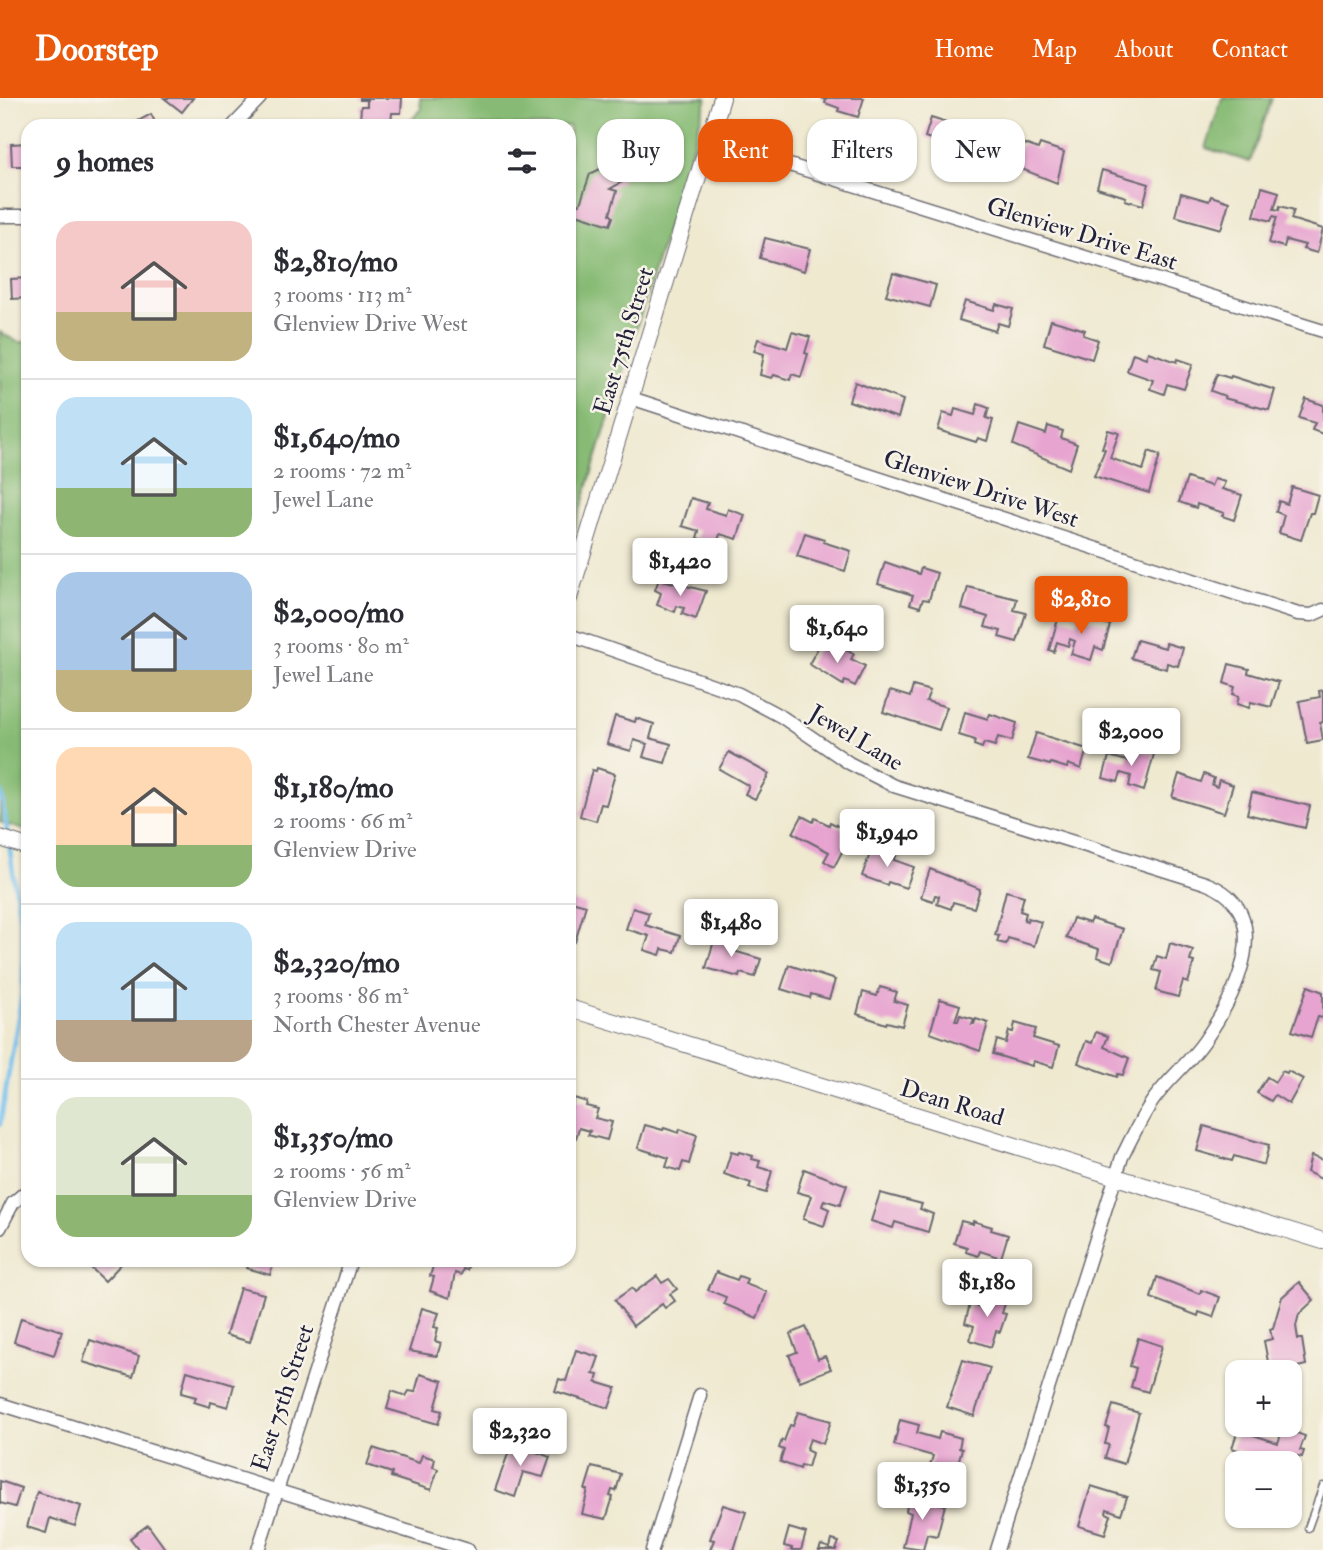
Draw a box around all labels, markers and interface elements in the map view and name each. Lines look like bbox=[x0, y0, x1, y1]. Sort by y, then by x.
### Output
text: Doorstep bbox=[35, 29, 158, 70]
text: Home bbox=[934, 34, 994, 65]
text: Map bbox=[1032, 34, 1077, 65]
text: About bbox=[1115, 34, 1174, 65]
text: Contact bbox=[1212, 34, 1288, 65]
chip: Buy bbox=[597, 119, 684, 182]
chip: Rent bbox=[698, 119, 793, 182]
chip: Filters bbox=[807, 119, 917, 182]
chip: New bbox=[931, 119, 1025, 182]
icon: filters bbox=[503, 142, 541, 180]
text: 9 homes bbox=[56, 143, 154, 180]
street label: Glenview Drive East bbox=[983, 190, 1181, 278]
text: $2,810/mo bbox=[273, 243, 398, 280]
icon: home bbox=[112, 249, 196, 333]
street label: East 75th Street bbox=[587, 263, 661, 419]
text: 3 rooms · 113 m² bbox=[273, 280, 412, 309]
text: Glenview Drive West bbox=[273, 309, 468, 338]
text: $1,640/mo bbox=[273, 419, 400, 456]
icon: home bbox=[112, 425, 196, 509]
street label: Glenview Drive West bbox=[880, 443, 1083, 535]
text: 2 rooms · 72 m² bbox=[273, 456, 411, 485]
text: Jewel Lane bbox=[273, 485, 374, 514]
pin: $1,420 bbox=[623, 538, 737, 598]
text: $1,420 bbox=[648, 546, 712, 575]
pin: $2,810 bbox=[1024, 576, 1138, 636]
text: $2,810 bbox=[1051, 584, 1111, 613]
text: $2,000/mo bbox=[273, 594, 404, 631]
icon: home bbox=[112, 600, 196, 684]
pin: $1,640 bbox=[780, 606, 894, 665]
text: $1,640 bbox=[806, 613, 868, 642]
text: 3 rooms · 80 m² bbox=[273, 631, 409, 660]
text: Jewel Lane bbox=[273, 660, 374, 689]
street label: Jewel Lane bbox=[802, 697, 909, 778]
pin: $2,000 bbox=[1074, 708, 1188, 768]
text: $2,000 bbox=[1098, 716, 1164, 745]
text: $1,180/mo bbox=[273, 769, 393, 806]
icon: home bbox=[112, 775, 196, 859]
text: 2 rooms · 66 m² bbox=[273, 806, 412, 835]
pin: $1,940 bbox=[830, 810, 944, 869]
text: $1,940 bbox=[856, 817, 918, 846]
text: Glenview Drive bbox=[273, 835, 417, 864]
pin: $1,480 bbox=[674, 900, 788, 959]
text: $1,480 bbox=[700, 907, 762, 936]
text: $2,320/mo bbox=[273, 944, 400, 981]
icon: home bbox=[112, 950, 196, 1034]
text: 3 rooms · 86 m² bbox=[273, 981, 409, 1010]
text: North Chester Avenue bbox=[273, 1010, 481, 1039]
street label: Dean Road bbox=[896, 1073, 1008, 1134]
text: $1,350/mo bbox=[273, 1119, 393, 1156]
icon: home bbox=[112, 1125, 196, 1209]
text: 2 rooms · 56 m² bbox=[273, 1156, 411, 1185]
text: Glenview Drive bbox=[273, 1185, 417, 1214]
pin: $1,180 bbox=[930, 1260, 1044, 1319]
text: $1,180 bbox=[958, 1267, 1016, 1296]
street label: East 75th Street bbox=[245, 1320, 321, 1476]
map controls bbox=[1225, 1360, 1302, 1528]
button: + bbox=[1225, 1360, 1302, 1437]
pin: $2,320 bbox=[463, 1408, 577, 1468]
text: $2,320 bbox=[489, 1416, 551, 1445]
button: − bbox=[1225, 1451, 1302, 1528]
pin: $1,350 bbox=[865, 1462, 979, 1522]
text: $1,350 bbox=[893, 1470, 951, 1499]

